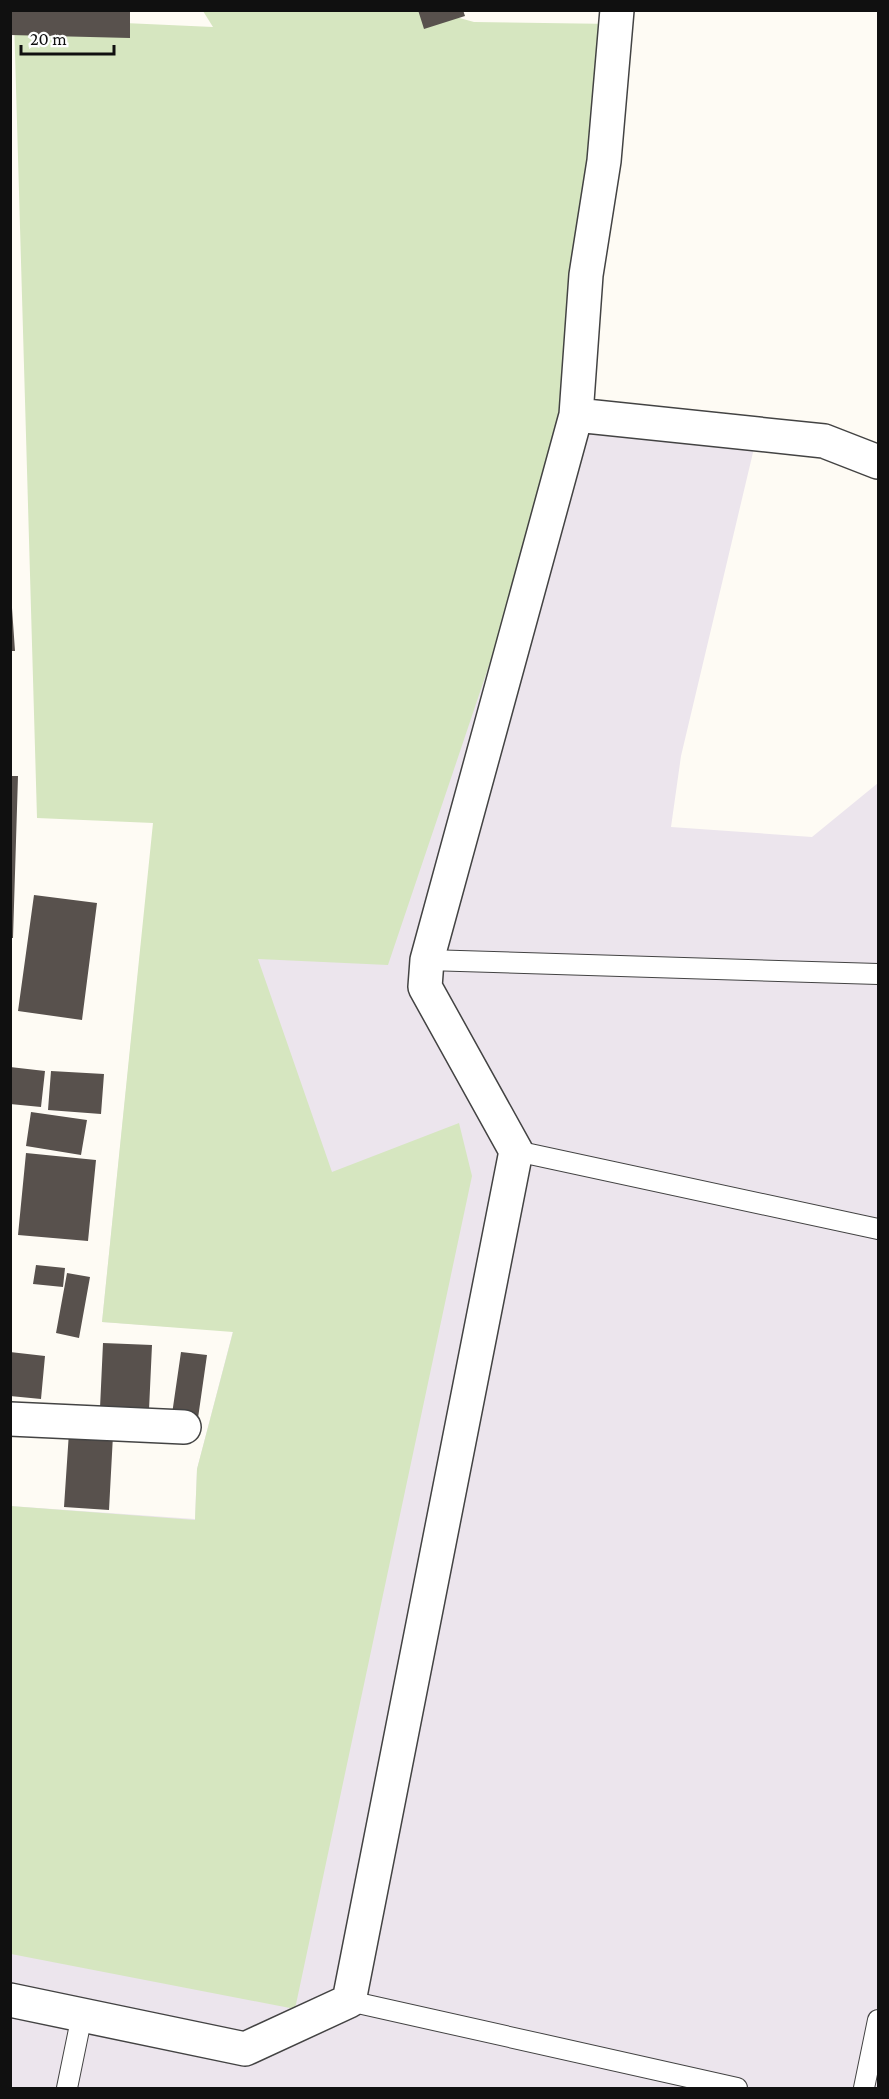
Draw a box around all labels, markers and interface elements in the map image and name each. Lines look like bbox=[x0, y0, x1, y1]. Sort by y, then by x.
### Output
scale bar bbox=[21, 18, 114, 56]
text: 20 m bbox=[30, 29, 67, 49]

